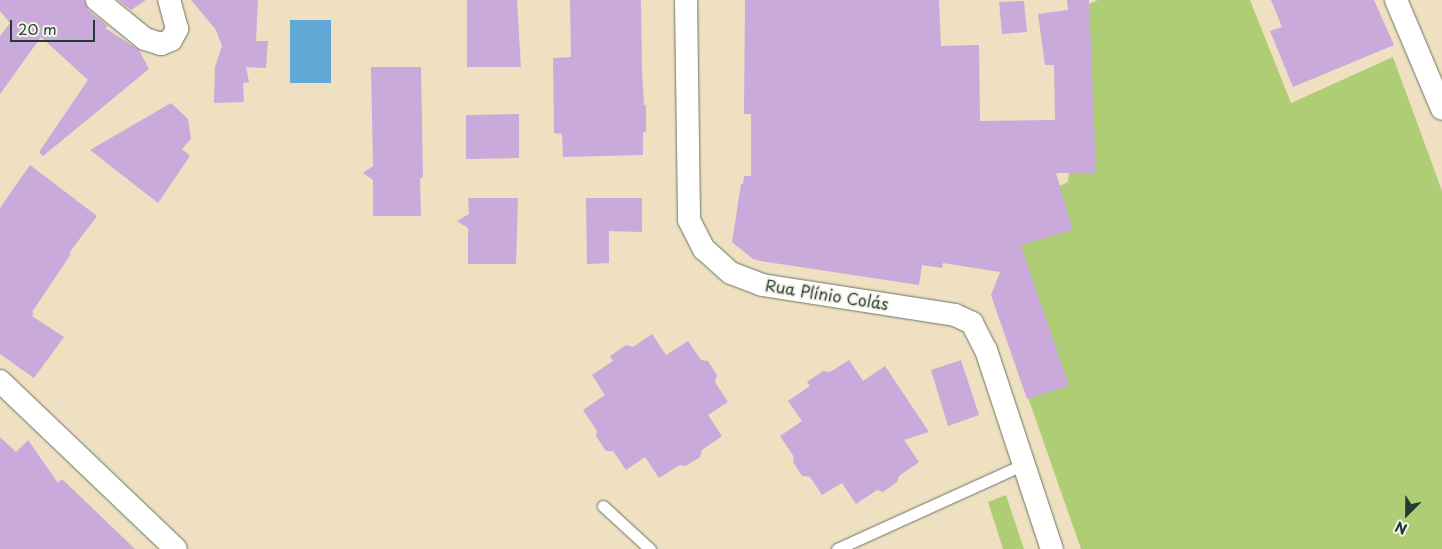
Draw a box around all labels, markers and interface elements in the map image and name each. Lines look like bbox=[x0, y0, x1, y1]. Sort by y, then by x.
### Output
scale bar bbox=[12, 10, 98, 42]
text: 20 m bbox=[18, 17, 57, 40]
street label: Rua Plínio Colás bbox=[764, 275, 890, 313]
north arrow bbox=[1382, 489, 1432, 539]
text: N bbox=[1392, 516, 1410, 540]

